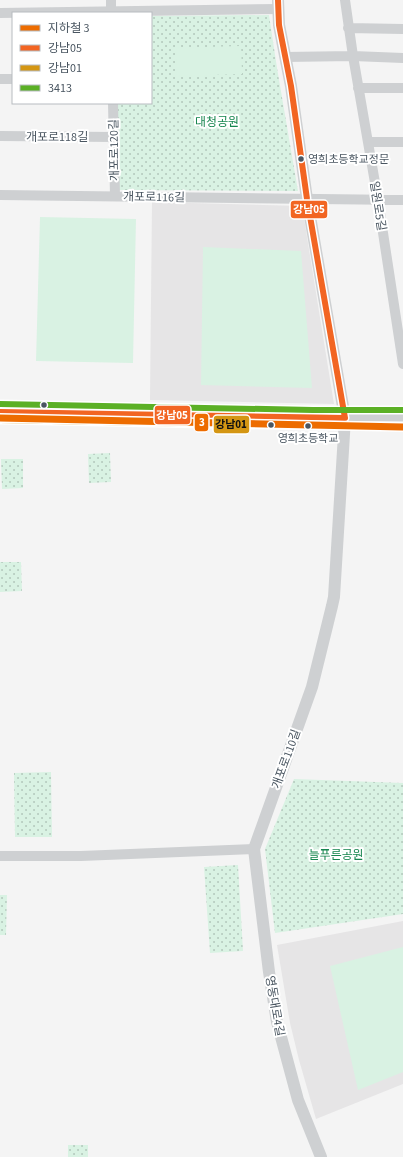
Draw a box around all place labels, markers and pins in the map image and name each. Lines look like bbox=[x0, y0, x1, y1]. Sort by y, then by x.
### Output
place label: 영희초등학교정문 bbox=[308, 152, 389, 167]
marker: 영희초등학교정문 bbox=[296, 154, 306, 164]
unlabelled marker bbox=[39, 400, 49, 410]
unlabelled marker bbox=[266, 420, 276, 430]
marker: 영희초등학교 bbox=[303, 421, 313, 431]
place label: 영희초등학교 bbox=[278, 431, 338, 446]

